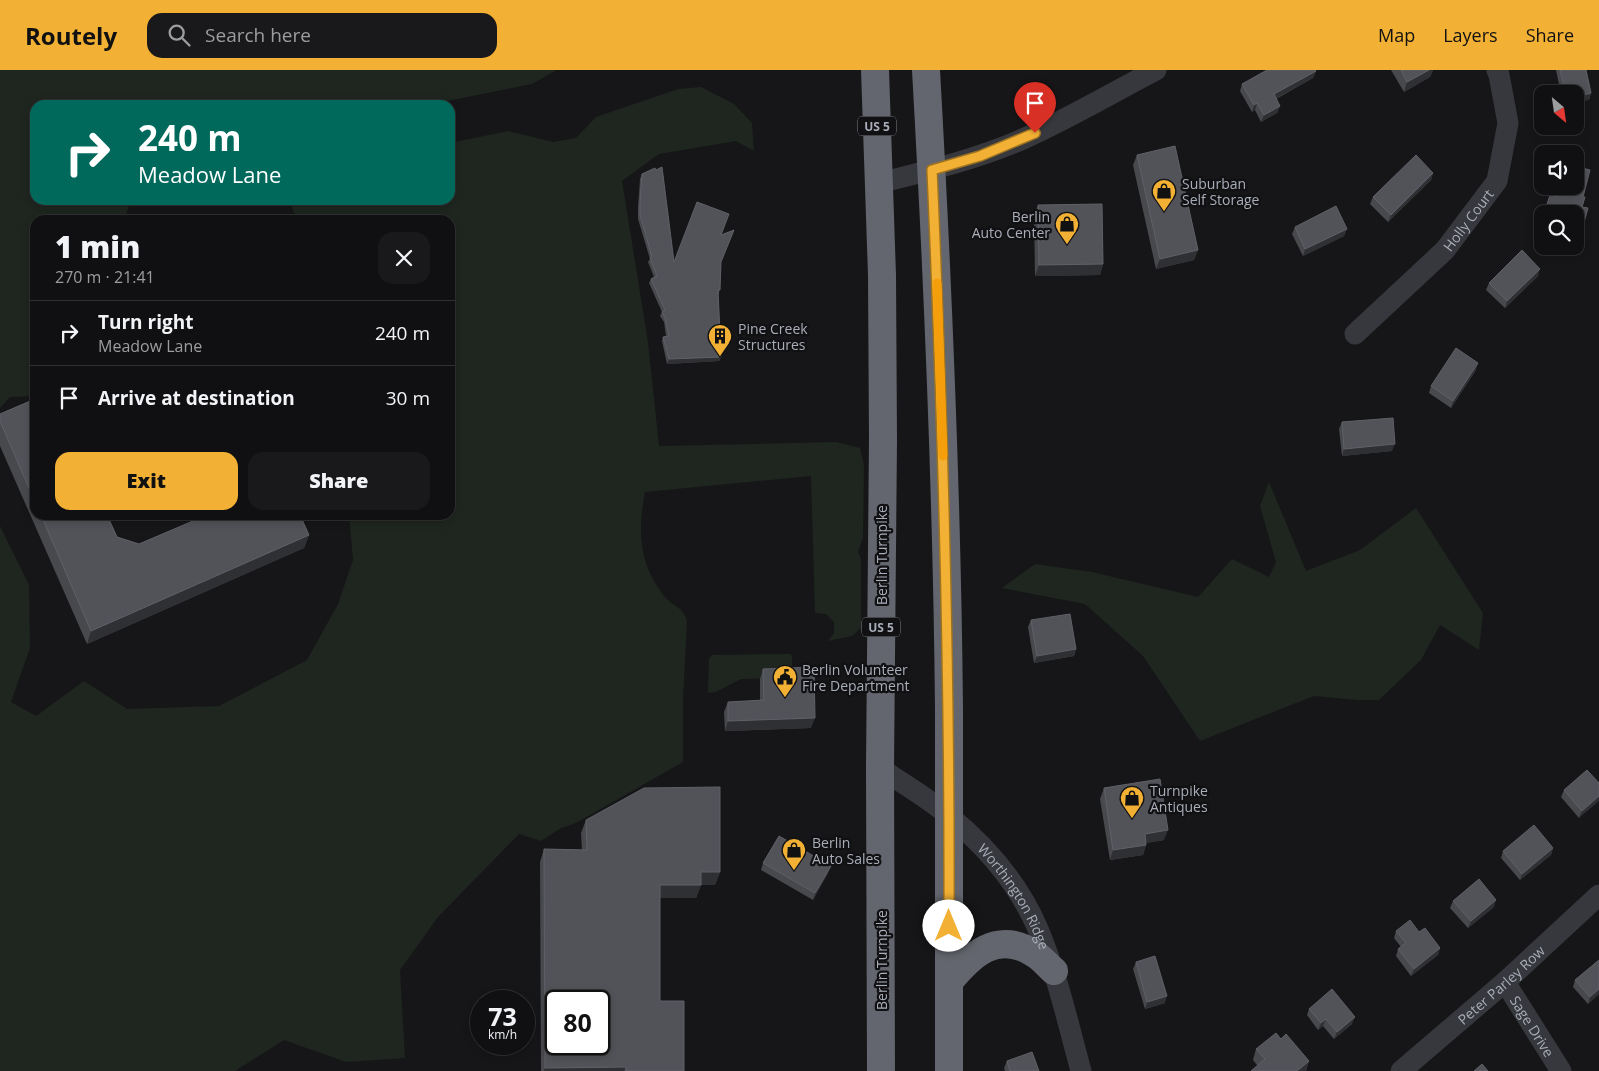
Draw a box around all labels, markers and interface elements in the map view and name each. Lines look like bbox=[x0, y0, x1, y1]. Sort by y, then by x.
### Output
search box bbox=[147, 13, 497, 58]
text: Routely bbox=[25, 19, 117, 52]
icon: search bbox=[165, 21, 193, 49]
text: Search here bbox=[205, 22, 311, 48]
text: Map bbox=[1378, 23, 1415, 47]
text: Layers bbox=[1443, 23, 1498, 47]
text: Share bbox=[1526, 23, 1574, 47]
pin bbox=[1014, 82, 1056, 133]
north arrow bbox=[1534, 85, 1584, 135]
map controls bbox=[1534, 85, 1584, 255]
icon: arrive bbox=[1021, 89, 1049, 117]
text: 240 m bbox=[138, 114, 242, 161]
road number: US 5 bbox=[858, 116, 896, 136]
icon: right bbox=[55, 120, 120, 185]
button: sound bbox=[1534, 145, 1584, 195]
text: Meadow Lane bbox=[138, 159, 281, 189]
place label: Suburban Self Storage bbox=[1182, 174, 1260, 209]
shop icon: Suburban Self Storage bbox=[1151, 178, 1177, 212]
street label: Holly Court bbox=[1438, 185, 1497, 255]
button: search bbox=[1534, 205, 1584, 255]
place label: Berlin Auto Center bbox=[972, 207, 1050, 242]
shop icon: Berlin Auto Center bbox=[1054, 211, 1080, 245]
text: 1 min bbox=[55, 226, 140, 267]
button: close bbox=[378, 232, 430, 284]
text: 270 m · 21:41 bbox=[55, 266, 155, 288]
text: Turn right bbox=[98, 309, 193, 335]
icon: right bbox=[55, 319, 83, 347]
place label: Pine Creek Structures bbox=[738, 319, 808, 354]
text: 240 m bbox=[375, 320, 430, 346]
building icon: Pine Creek Structures bbox=[707, 323, 733, 357]
text: Meadow Lane bbox=[98, 335, 202, 357]
icon: arrive bbox=[55, 384, 83, 412]
text: Arrive at destination bbox=[98, 385, 295, 411]
text: 30 m bbox=[386, 385, 430, 411]
button: Exit bbox=[55, 452, 238, 510]
button: Share bbox=[248, 452, 430, 510]
street label: Berlin Turnpike bbox=[872, 505, 891, 605]
road number: US 5 bbox=[862, 618, 900, 636]
place label: Berlin Volunteer Fire Department bbox=[802, 660, 909, 695]
public building icon: Berlin Volunteer Fire Department bbox=[772, 664, 798, 698]
place label: Turnpike Antiques bbox=[1150, 781, 1208, 816]
shop icon: Turnpike Antiques bbox=[1119, 785, 1145, 819]
place label: Berlin Auto Sales bbox=[812, 833, 880, 868]
shop icon: Berlin Auto Sales bbox=[781, 837, 807, 871]
street label: Worthington Ridge bbox=[974, 839, 1055, 952]
position arrow bbox=[922, 899, 974, 951]
street label: Berlin Turnpike bbox=[872, 910, 891, 1010]
street label: Peter Parley Row bbox=[1453, 941, 1549, 1028]
speed limit sign: 80 bbox=[545, 990, 610, 1055]
street label: Sage Drive bbox=[1506, 992, 1559, 1060]
text: 73 bbox=[488, 999, 517, 1033]
text: km/h bbox=[488, 1026, 517, 1043]

